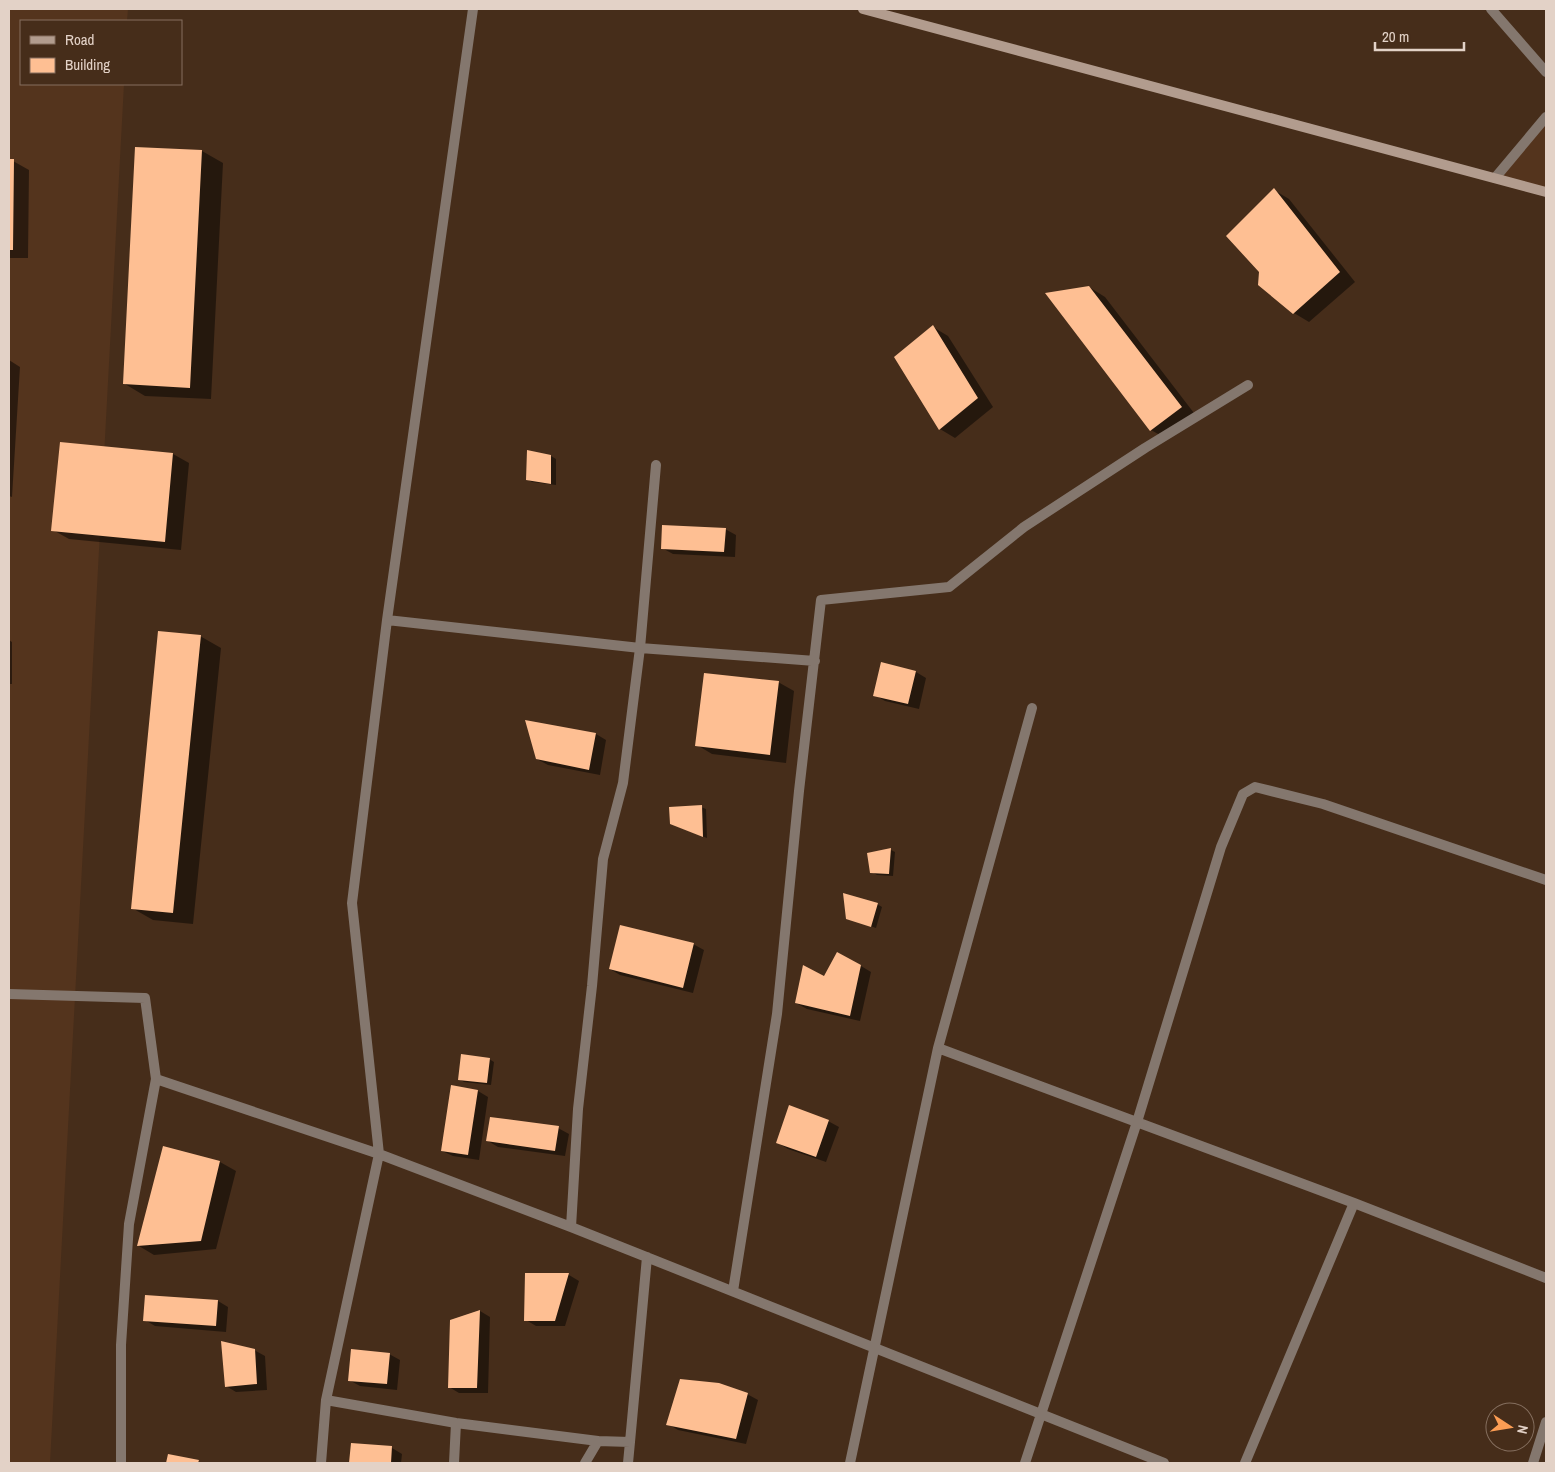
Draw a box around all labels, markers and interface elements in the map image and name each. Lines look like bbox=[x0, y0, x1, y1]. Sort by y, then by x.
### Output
legend bbox=[20, 20, 182, 85]
scale bar bbox=[1375, 20, 1464, 52]
text: 20 m bbox=[1382, 26, 1409, 47]
text: Road bbox=[65, 29, 94, 50]
text: Building bbox=[65, 54, 110, 75]
north arrow bbox=[1485, 1402, 1535, 1452]
text: N bbox=[1513, 1424, 1532, 1436]

